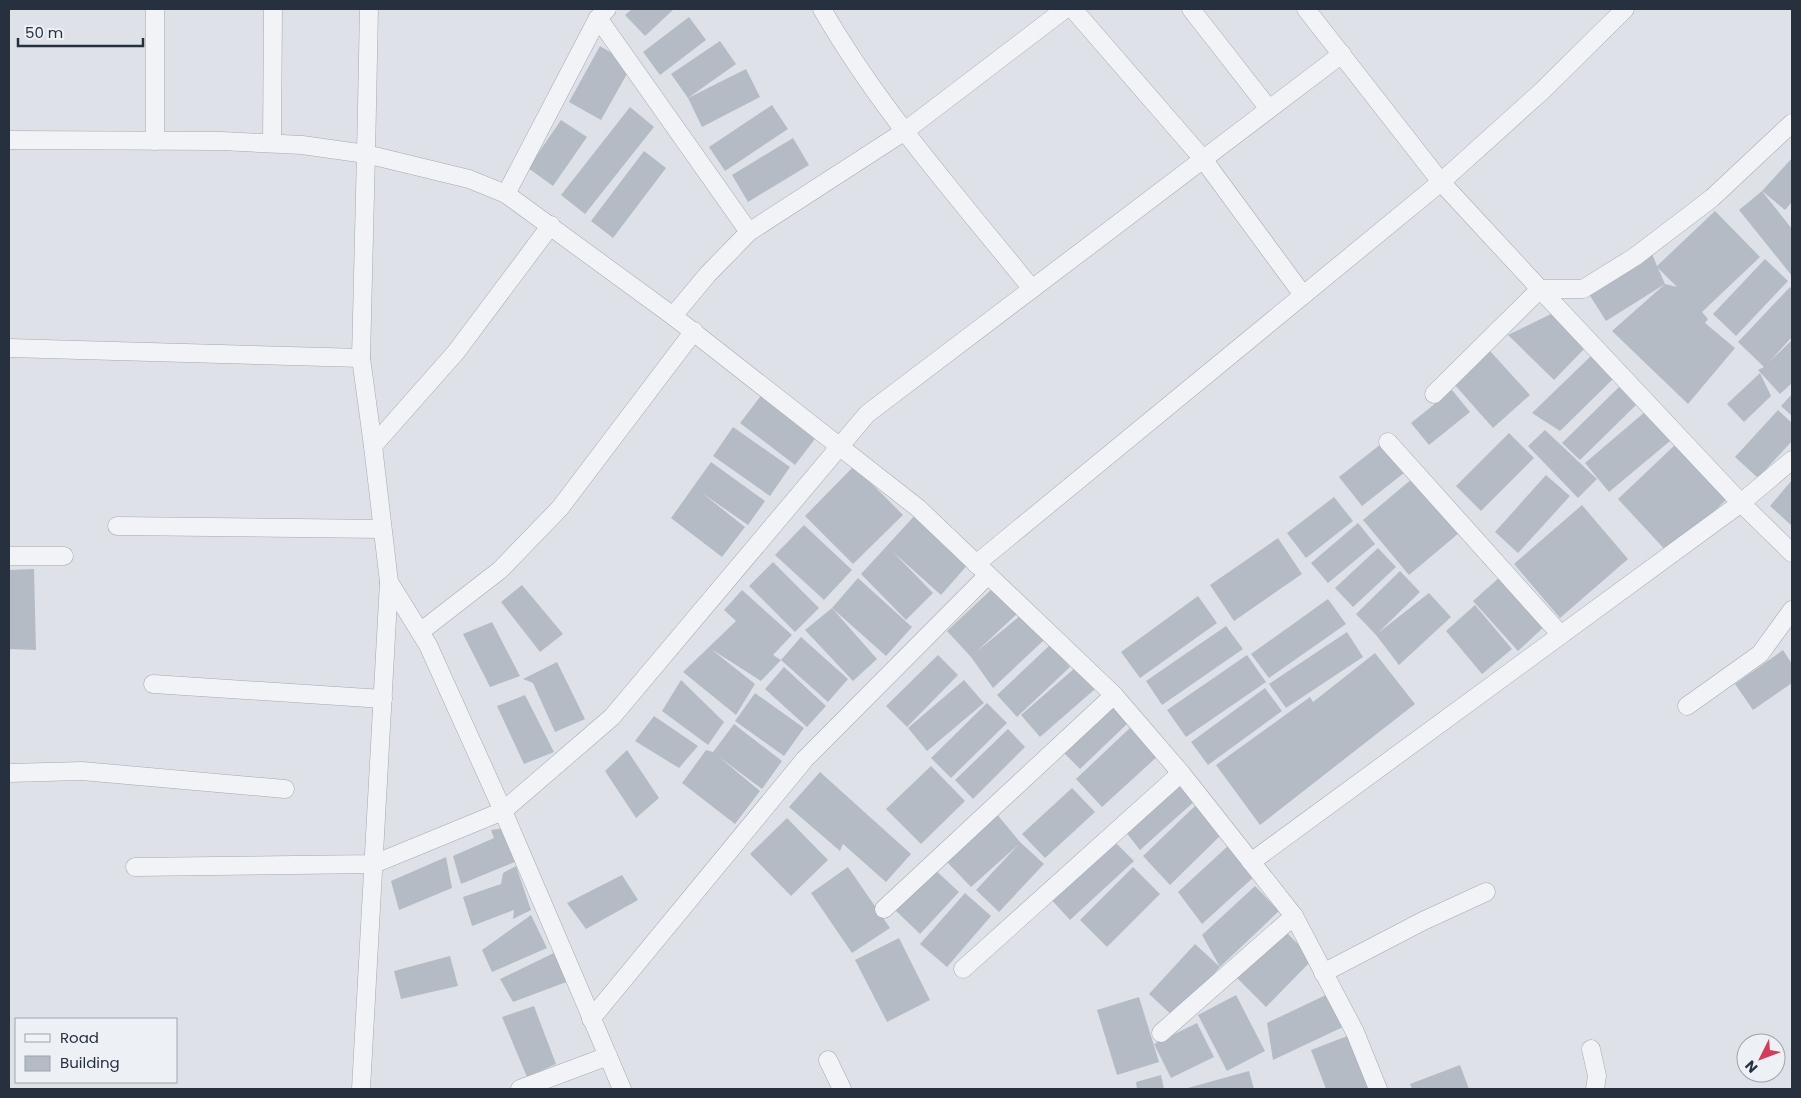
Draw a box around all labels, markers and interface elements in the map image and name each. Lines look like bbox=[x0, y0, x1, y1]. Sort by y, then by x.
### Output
scale bar bbox=[18, 15, 142, 47]
text: 50 m bbox=[25, 22, 63, 43]
legend bbox=[15, 1018, 178, 1083]
text: Road bbox=[60, 1027, 99, 1048]
north arrow bbox=[1736, 1033, 1786, 1083]
text: Building bbox=[60, 1052, 120, 1073]
text: N bbox=[1740, 1056, 1762, 1077]

